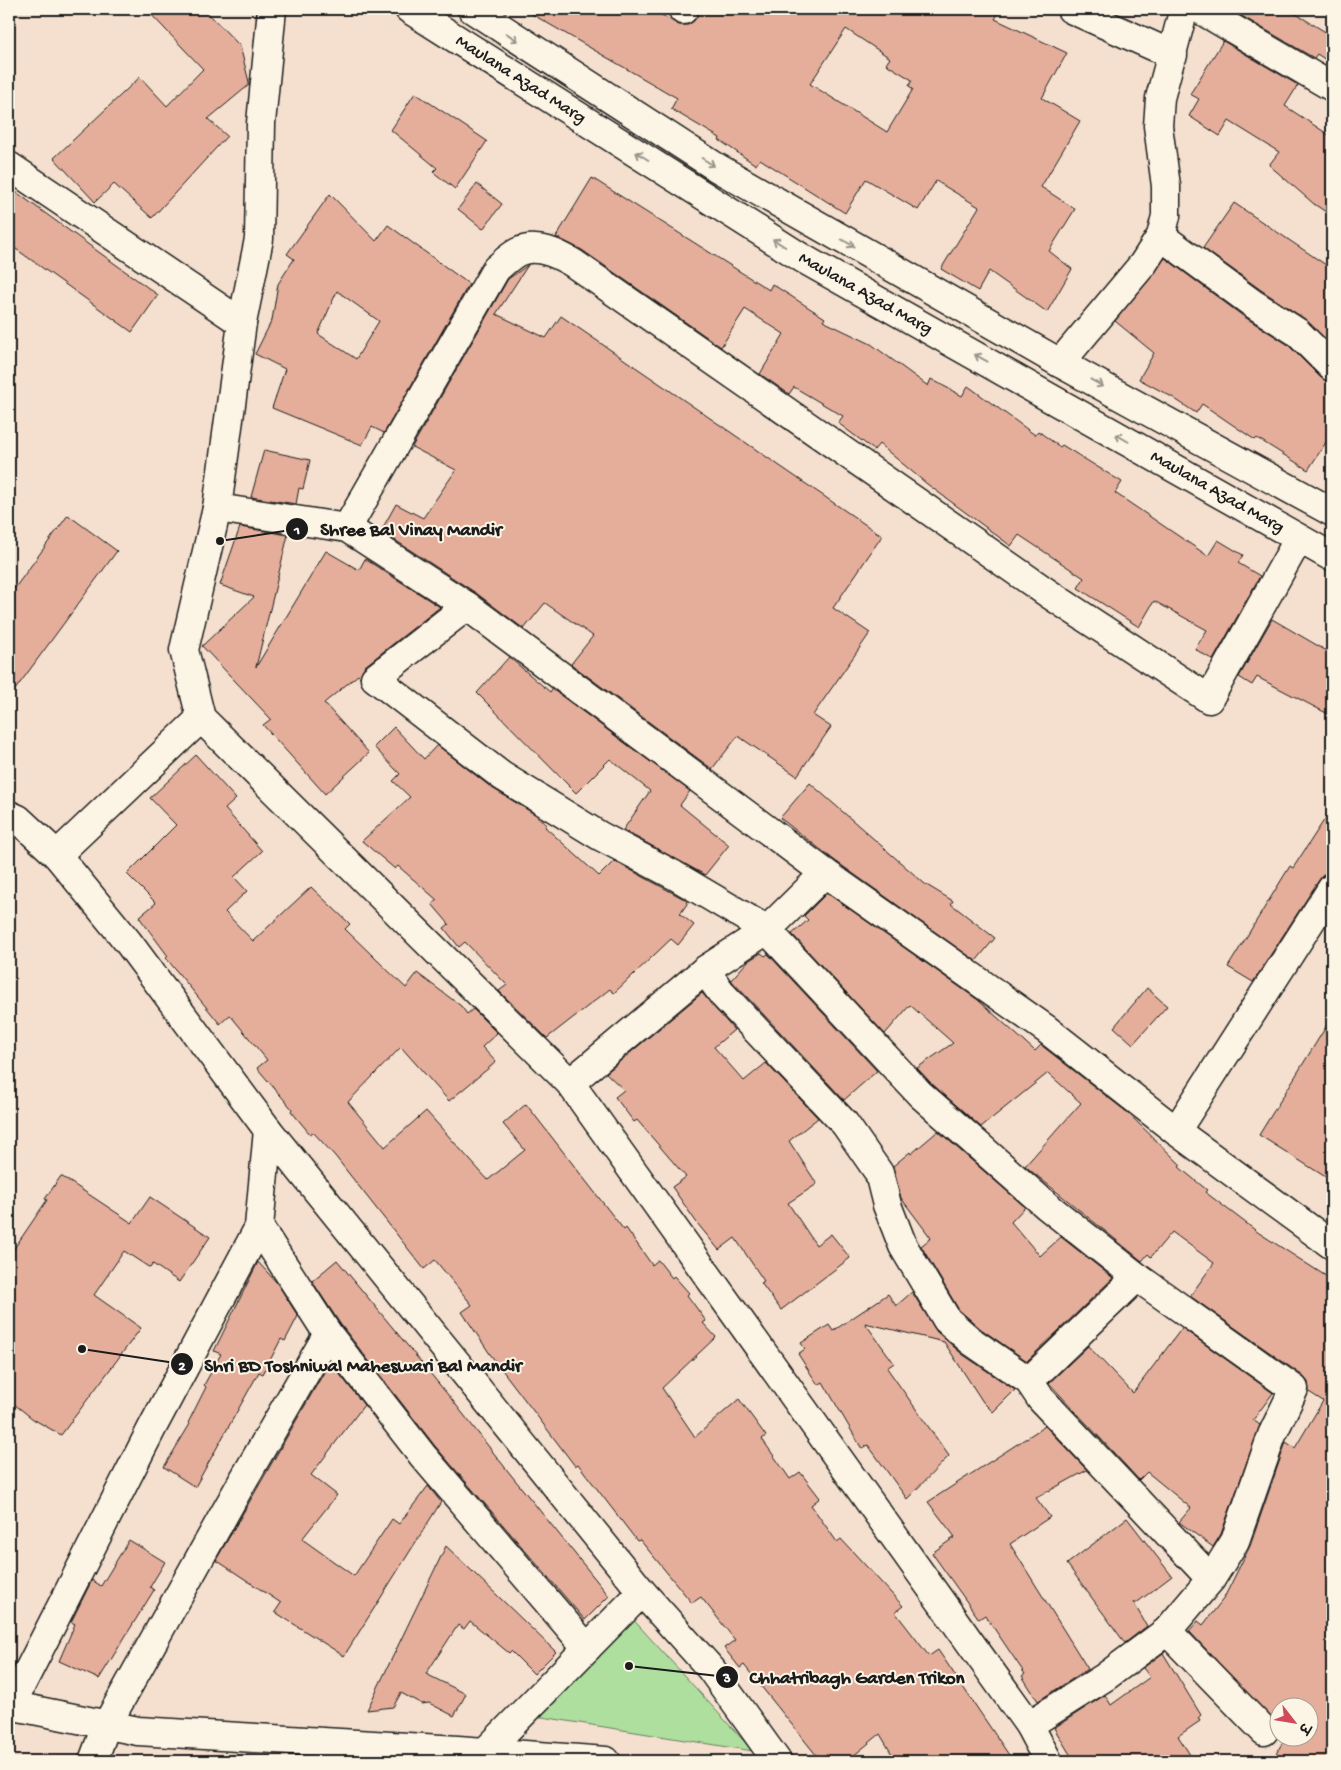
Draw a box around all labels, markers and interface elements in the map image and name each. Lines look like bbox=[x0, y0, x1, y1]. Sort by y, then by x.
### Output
street label: Maulana Azad Marg bbox=[451, 31, 590, 129]
one-way arrow bbox=[505, 31, 519, 42]
one-way arrow bbox=[635, 151, 649, 161]
one-way arrow bbox=[701, 156, 715, 167]
one-way arrow bbox=[772, 238, 786, 248]
one-way arrow bbox=[841, 239, 855, 249]
street label: Maulana Azad Marg bbox=[795, 248, 936, 340]
one-way arrow bbox=[975, 352, 989, 362]
one-way arrow bbox=[1089, 379, 1104, 388]
one-way arrow bbox=[1116, 433, 1130, 443]
street label: Maulana Azad Marg bbox=[1147, 446, 1288, 538]
callout: Shree Bal Vinay Mandir bbox=[285, 512, 512, 546]
text: Shree Bal Vinay Mandir bbox=[320, 520, 504, 543]
text: 1 bbox=[293, 522, 300, 540]
callout: Shri BD Toshniwal Maheswari Bal Mandir bbox=[169, 1347, 532, 1381]
text: Shri BD Toshniwal Maheswari Bal Mandir bbox=[204, 1356, 524, 1379]
text: 2 bbox=[178, 1358, 186, 1376]
callout: Chhatribagh Garden Trikon bbox=[714, 1660, 974, 1694]
text: Chhatribagh Garden Trikon bbox=[748, 1668, 966, 1691]
text: 3 bbox=[722, 1670, 731, 1688]
north arrow bbox=[1268, 1698, 1318, 1748]
text: उ bbox=[1292, 1717, 1314, 1737]

